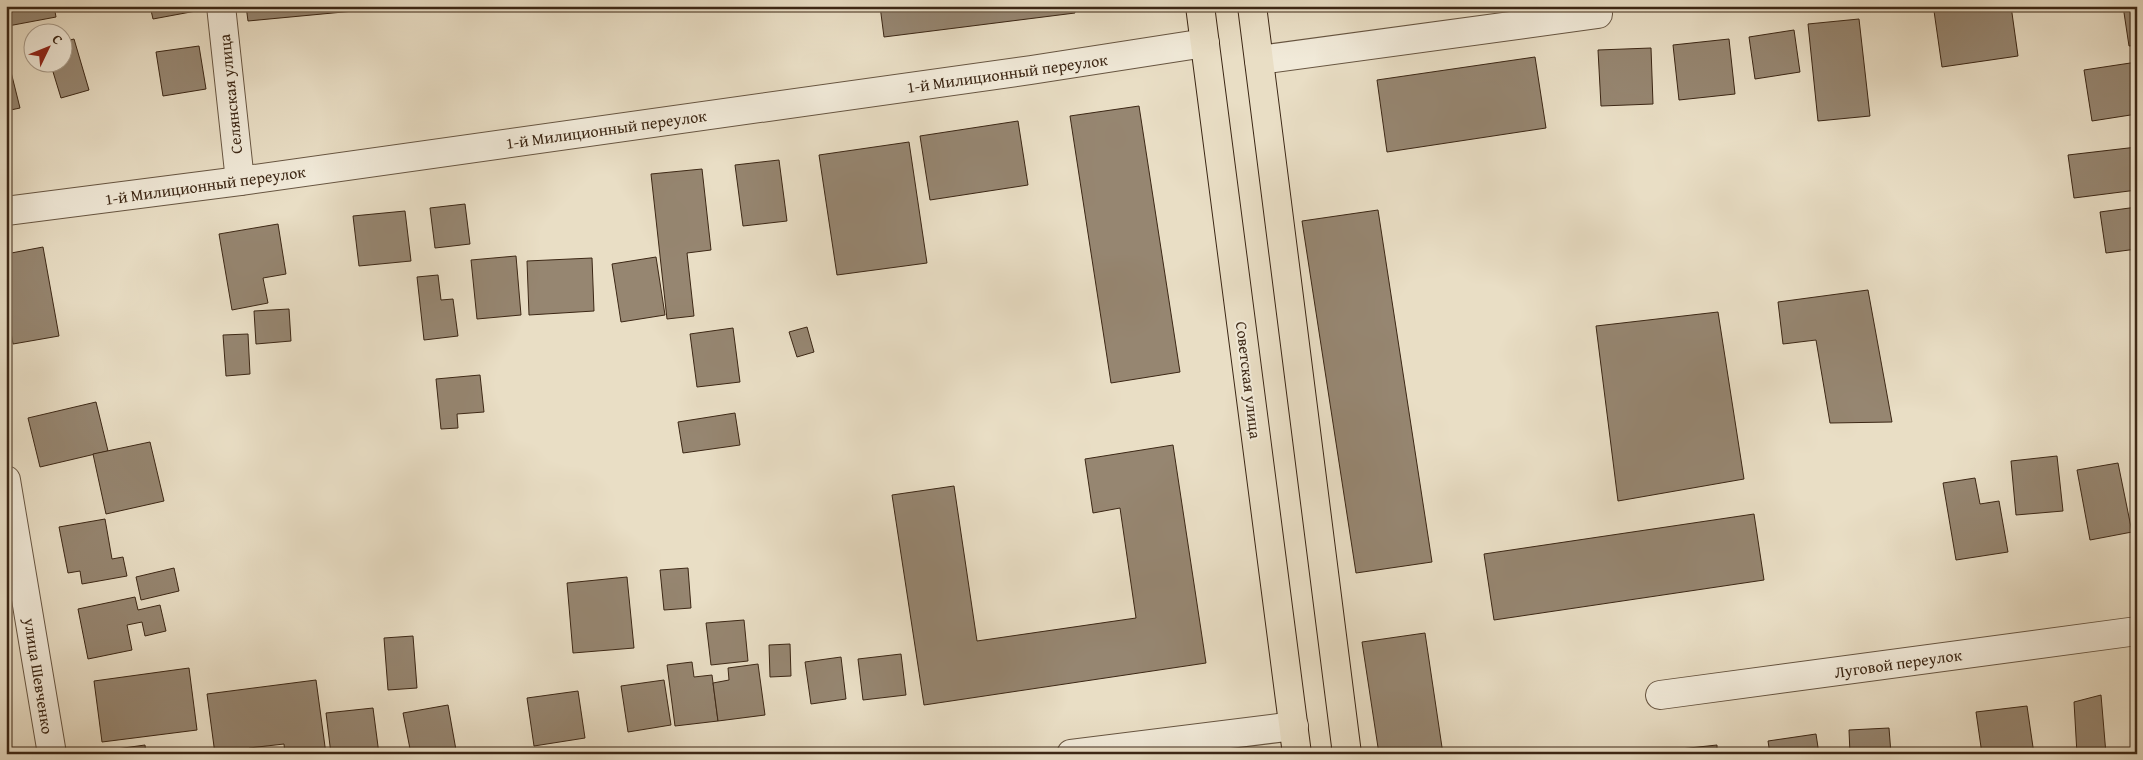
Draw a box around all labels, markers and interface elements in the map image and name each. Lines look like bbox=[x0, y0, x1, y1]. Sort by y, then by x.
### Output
north arrow bbox=[22, 22, 72, 72]
text: С bbox=[47, 29, 68, 49]
street label: Селянская улица bbox=[212, 33, 248, 155]
street label: 1-й Милиционный переулок bbox=[905, 47, 1109, 99]
street label: 1-й Милиционный переулок bbox=[504, 103, 708, 155]
street label: 1-й Милиционный переулок bbox=[103, 159, 307, 211]
street label: Советская улица bbox=[1230, 320, 1268, 440]
street label: улица Шевченко bbox=[18, 615, 60, 736]
street label: Луговой переулок bbox=[1833, 642, 1964, 684]

